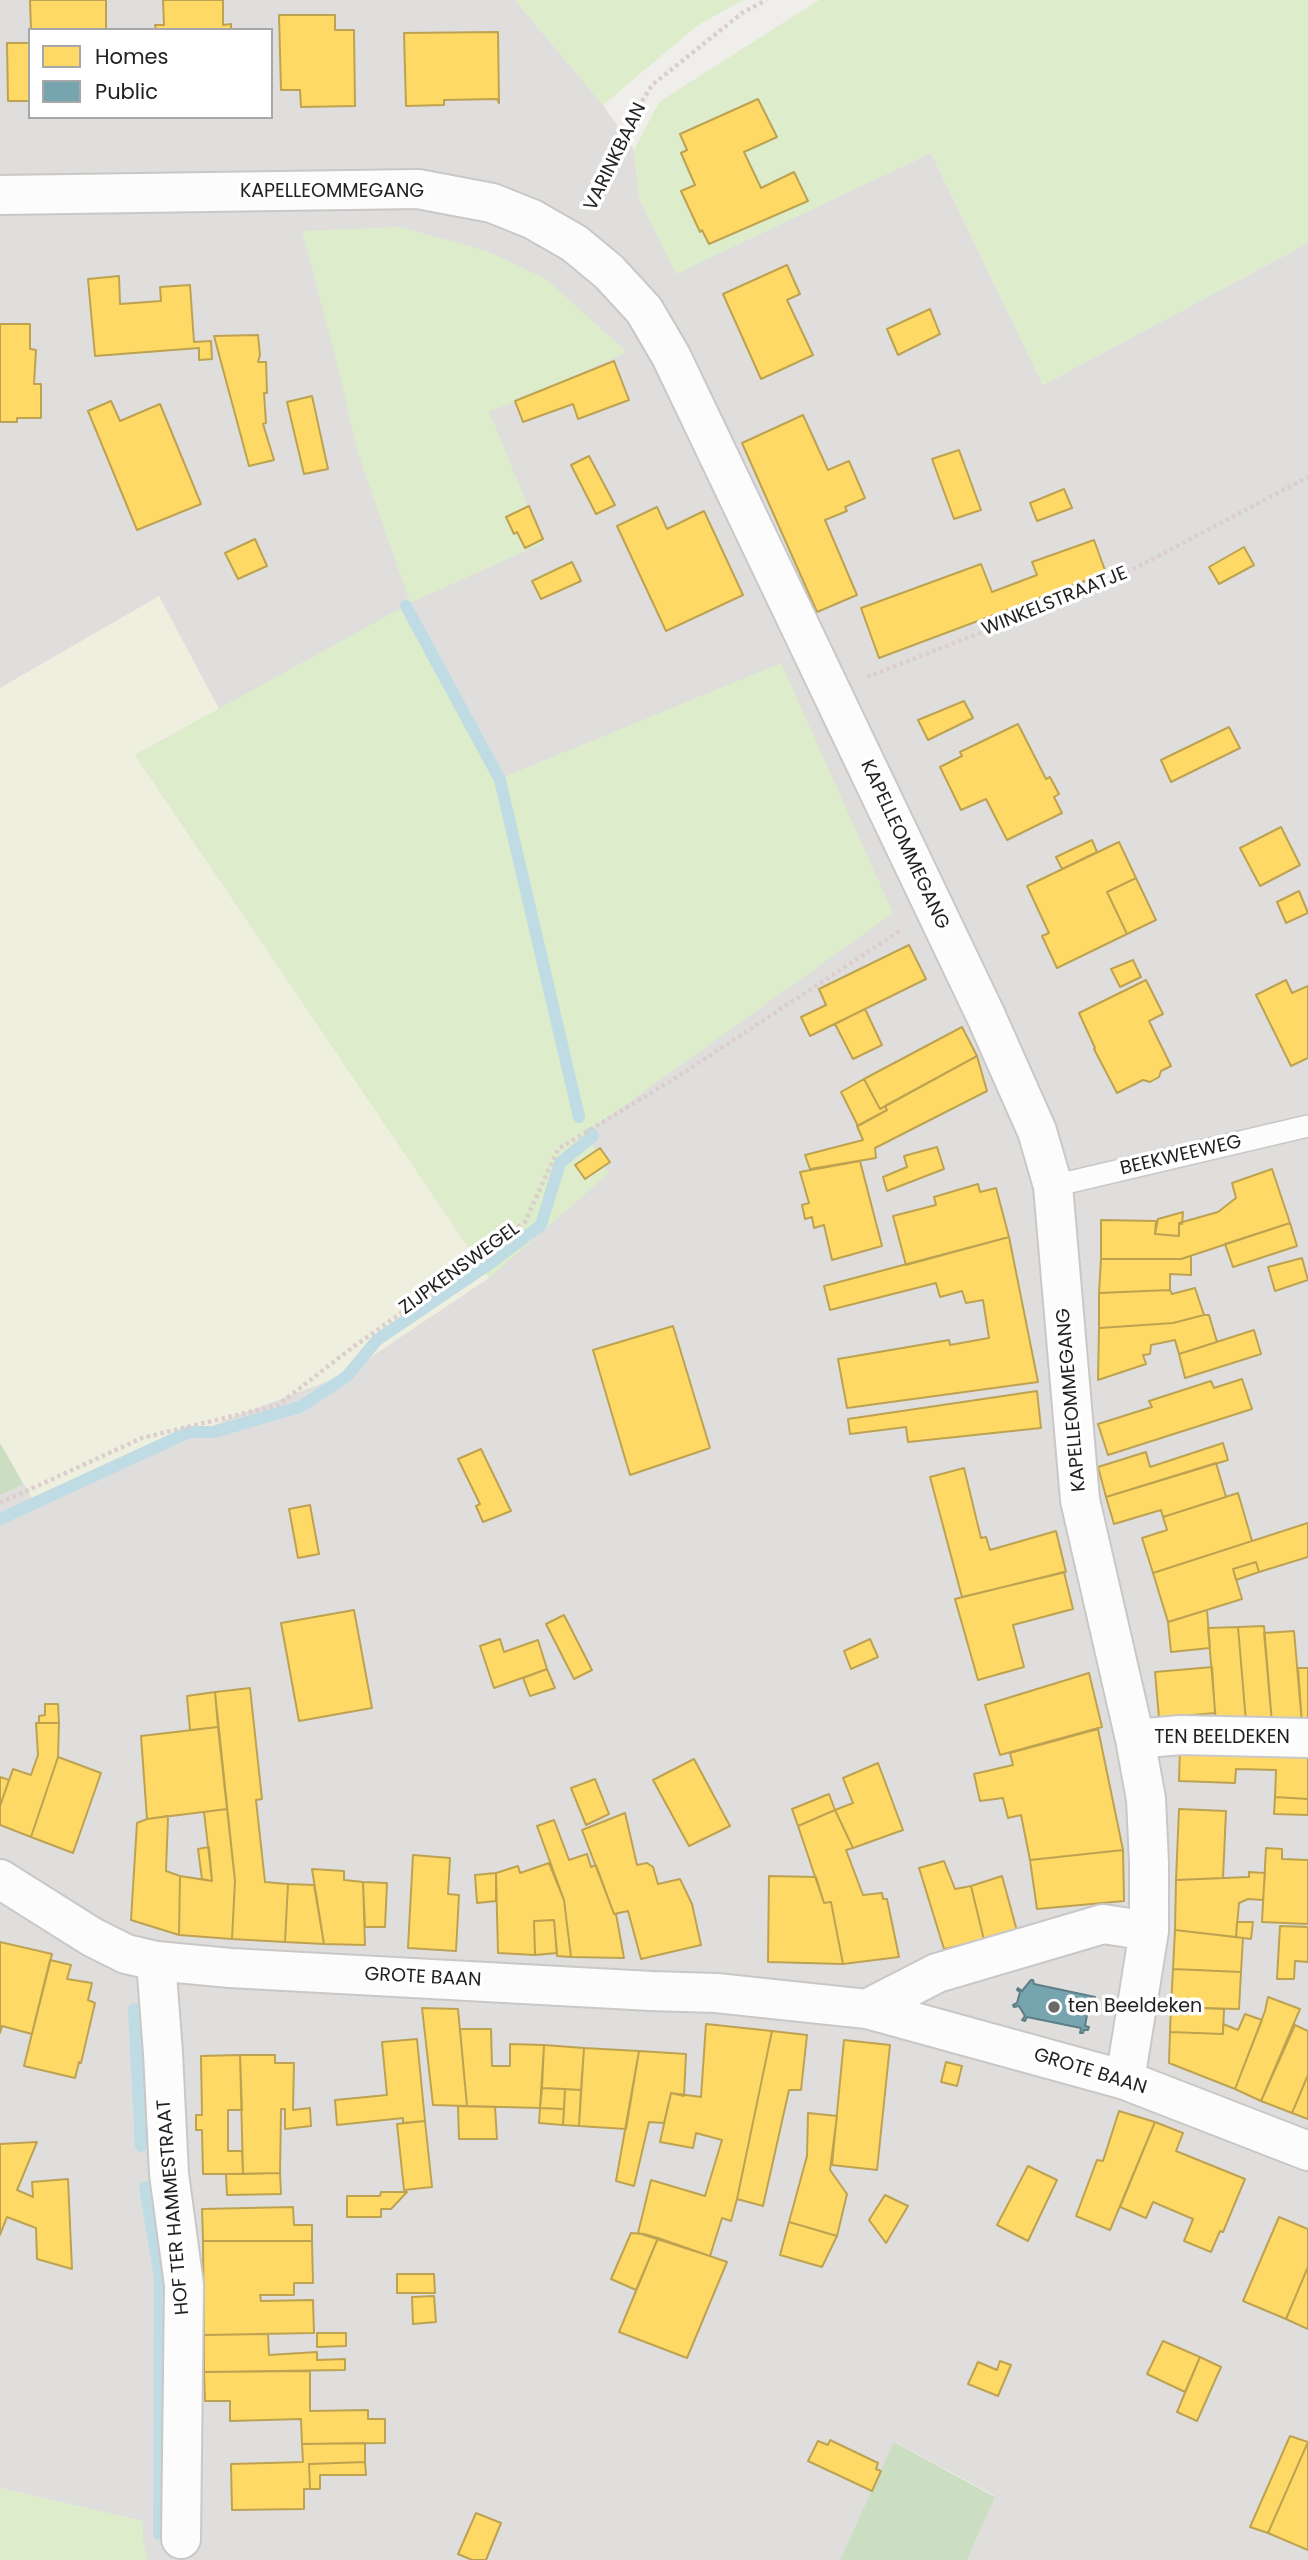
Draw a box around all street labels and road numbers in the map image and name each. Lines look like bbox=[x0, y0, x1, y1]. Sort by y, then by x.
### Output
street label: VARINKBAAN bbox=[580, 99, 652, 215]
street label: KAPELLEOMMEGANG bbox=[240, 181, 424, 203]
street label: WINKELSTRAATJE bbox=[979, 562, 1131, 642]
street label: KAPELLEOMMEGANG bbox=[855, 757, 953, 933]
street label: BEEKWEEWEG bbox=[1118, 1131, 1244, 1181]
street label: ZIJPKENSWEGEL bbox=[396, 1218, 524, 1320]
street label: KAPELLEOMMEGANG bbox=[1053, 1307, 1091, 1493]
street label: TEN BEELDEKEN bbox=[1154, 1727, 1290, 1749]
street label: GROTE BAAN bbox=[364, 1964, 482, 1992]
street label: GROTE BAAN bbox=[1031, 2044, 1149, 2100]
street label: HOF TER HAMMESTRAAT bbox=[153, 2098, 195, 2316]

